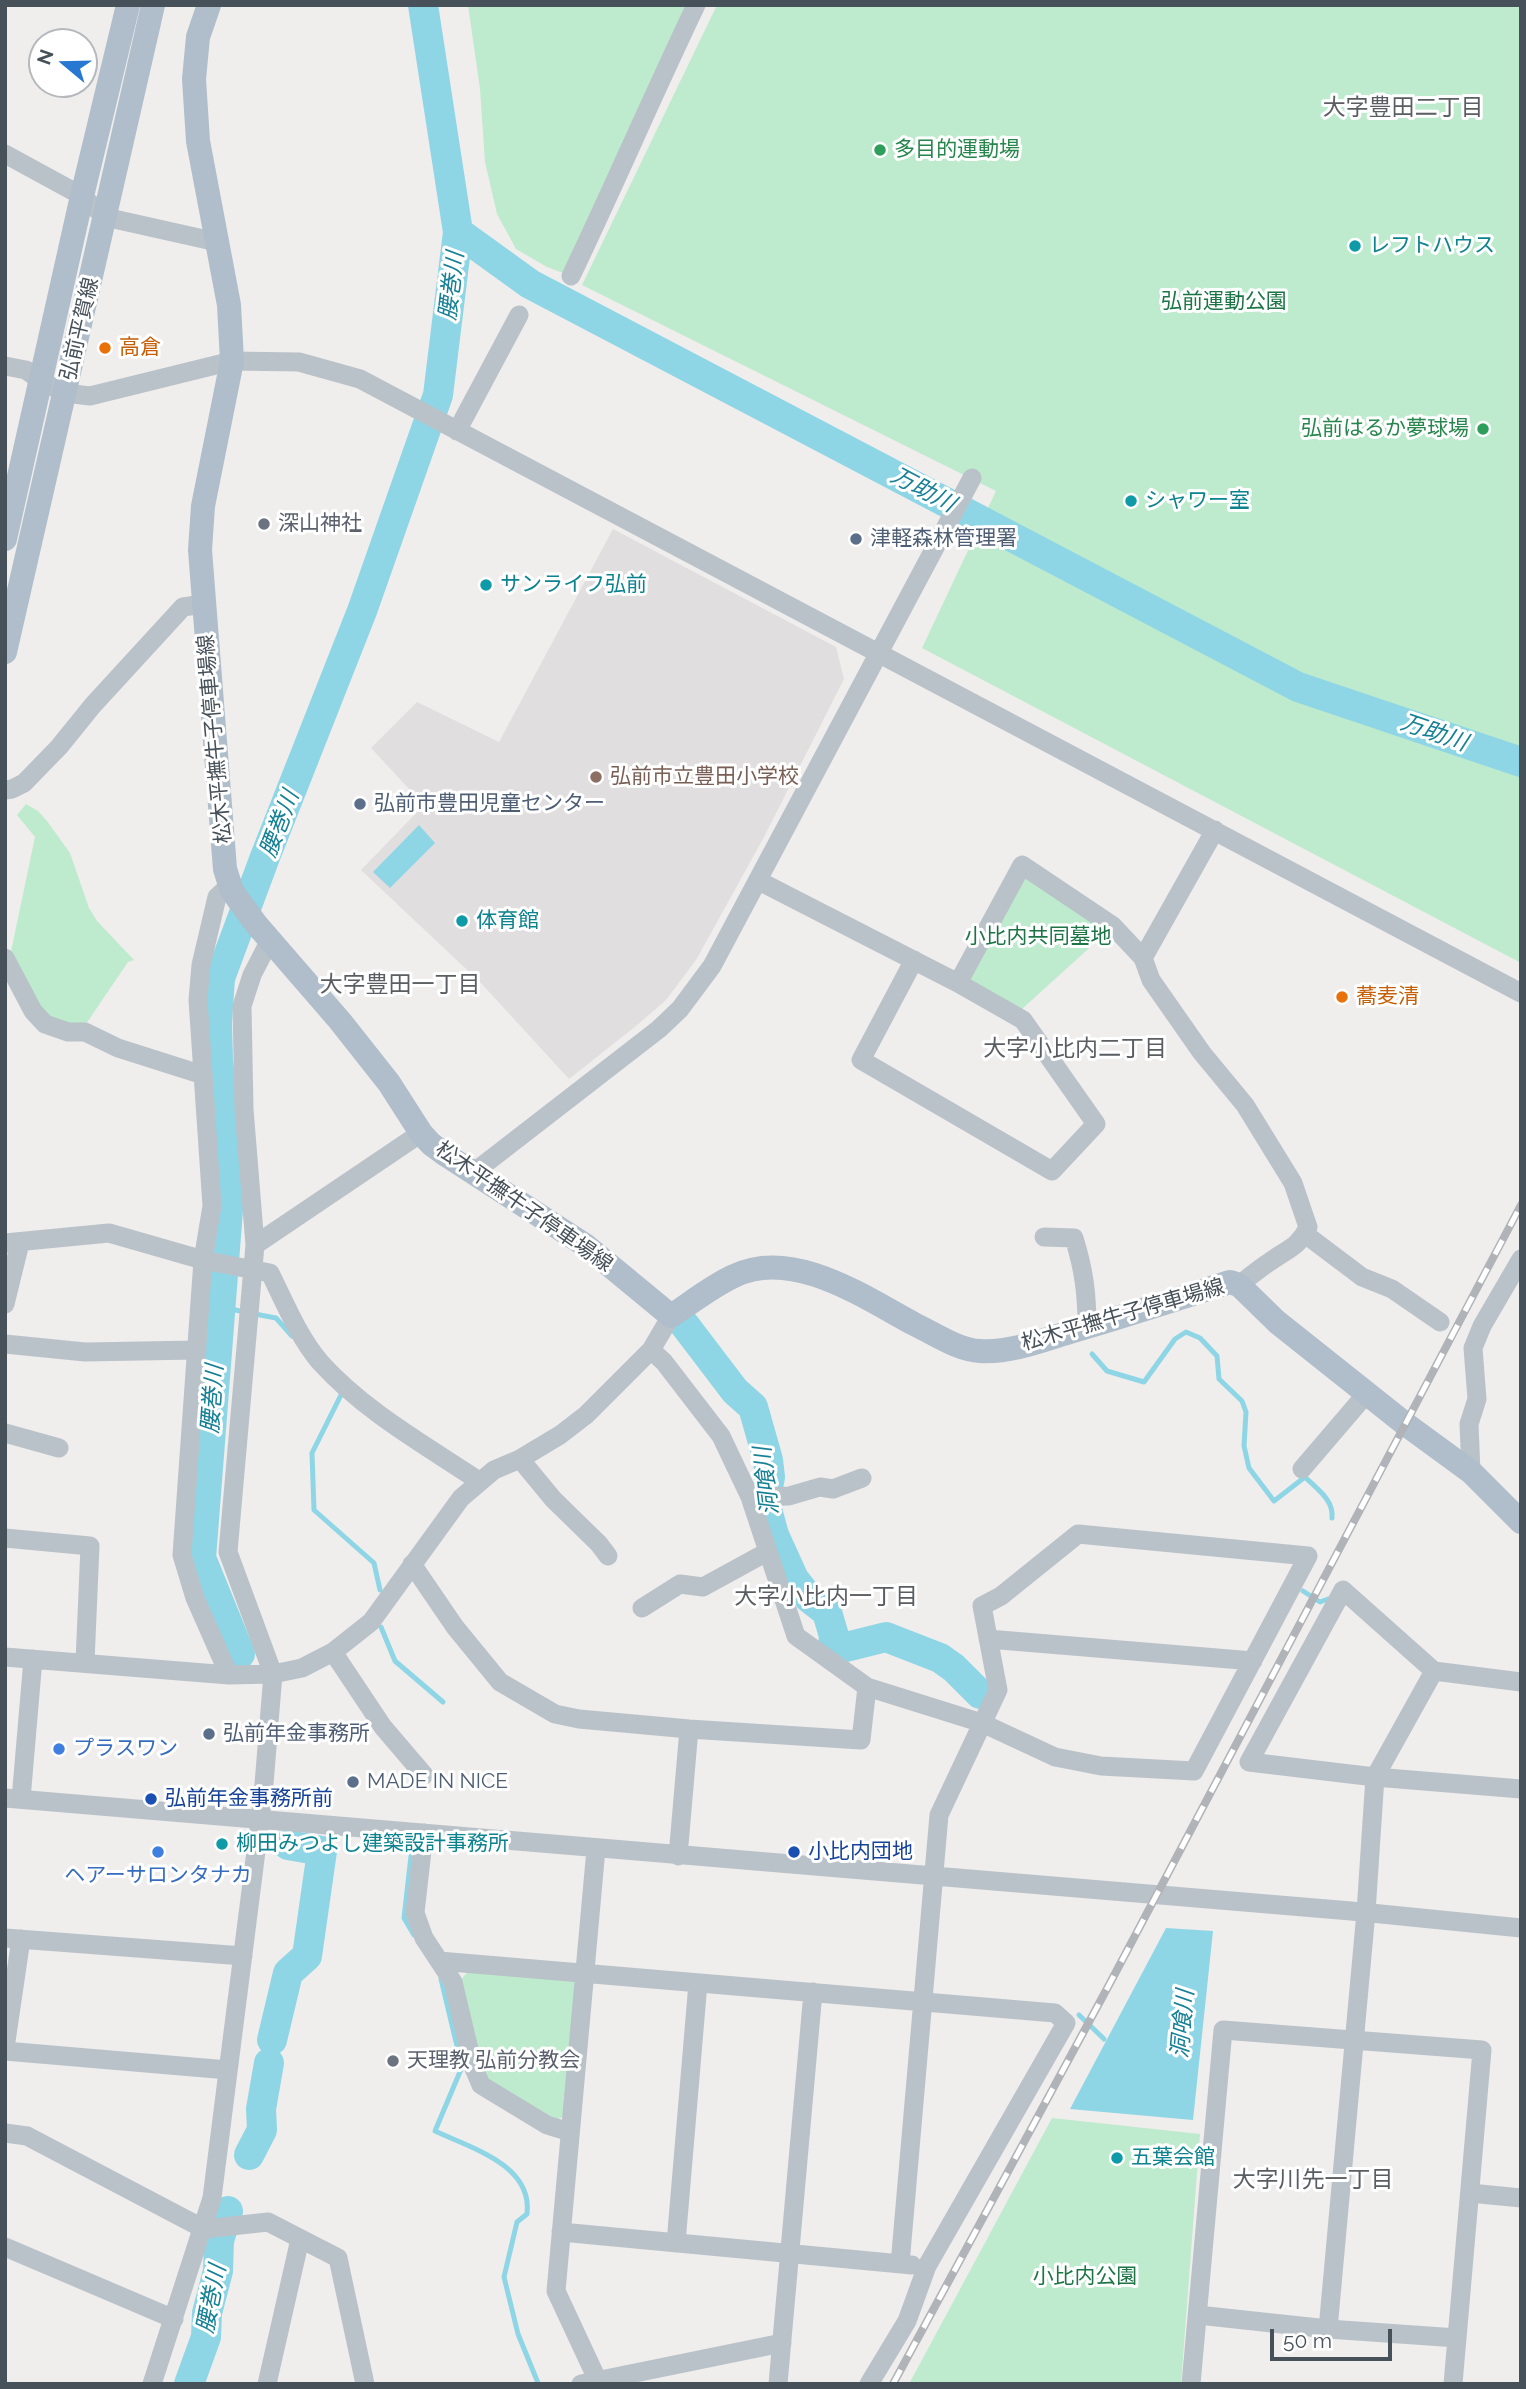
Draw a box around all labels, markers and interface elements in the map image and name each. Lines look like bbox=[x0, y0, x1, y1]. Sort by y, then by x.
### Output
north arrow bbox=[28, 28, 98, 98]
text: N bbox=[32, 46, 58, 67]
district label: 大字豊田二丁目 bbox=[1323, 94, 1483, 122]
place label: 多目的運動場 bbox=[894, 137, 1020, 163]
marker: 多目的運動場 bbox=[872, 142, 888, 158]
place label: レフトハウス bbox=[1369, 233, 1495, 259]
marker: レフトハウス bbox=[1347, 238, 1363, 254]
water label: 腰巻川 bbox=[434, 250, 470, 322]
street label: 弘前平賀線 bbox=[56, 275, 104, 383]
park label: 弘前運動公園 bbox=[1161, 289, 1287, 315]
place label: 高倉 bbox=[119, 335, 161, 361]
marker: 高倉 bbox=[97, 340, 113, 356]
place label: 弘前はるか夢球場 bbox=[1301, 416, 1469, 442]
marker: 弘前はるか夢球場 bbox=[1475, 421, 1491, 437]
water label: 万助川 bbox=[886, 462, 960, 518]
place label: シャワー室 bbox=[1145, 488, 1250, 514]
marker: シャワー室 bbox=[1123, 493, 1139, 509]
place label: 深山神社 bbox=[278, 511, 362, 537]
marker: 深山神社 bbox=[256, 516, 272, 532]
place label: 津軽森林管理署 bbox=[870, 526, 1017, 552]
marker: 津軽森林管理署 bbox=[848, 531, 864, 547]
place label: サンライフ弘前 bbox=[500, 572, 647, 598]
marker: サンライフ弘前 bbox=[478, 577, 494, 593]
street label: 松木平撫牛子停車場線 bbox=[193, 633, 237, 845]
water label: 万助川 bbox=[1397, 709, 1471, 757]
place label: 弘前市立豊田小学校 bbox=[610, 764, 799, 790]
marker: 弘前市立豊田小学校 bbox=[588, 769, 604, 785]
water label: 腰巻川 bbox=[255, 787, 305, 861]
place label: 弘前市豊田児童センター bbox=[374, 791, 605, 817]
marker: 弘前市豊田児童センター bbox=[352, 796, 368, 812]
place label: 体育館 bbox=[476, 908, 539, 934]
marker: 体育館 bbox=[454, 913, 470, 929]
park label: 小比内共同墓地 bbox=[965, 924, 1111, 950]
district label: 大字豊田一丁目 bbox=[320, 971, 480, 999]
place label: 蕎麦清 bbox=[1356, 984, 1419, 1010]
marker: 蕎麦清 bbox=[1334, 989, 1350, 1005]
district label: 大字小比内二丁目 bbox=[983, 1035, 1167, 1063]
street label: 松木平撫牛子停車場線 bbox=[431, 1136, 617, 1278]
street label: 松木平撫牛子停車場線 bbox=[1019, 1274, 1227, 1356]
water label: 腰巻川 bbox=[197, 1364, 229, 1434]
water label: 洞喰川 bbox=[749, 1445, 785, 1517]
district label: 大字小比内一丁目 bbox=[734, 1583, 918, 1611]
place label: 弘前年金事務所 bbox=[223, 1721, 370, 1747]
marker: 弘前年金事務所 bbox=[201, 1726, 217, 1742]
place label: プラスワン bbox=[73, 1736, 178, 1762]
marker: プラスワン bbox=[51, 1741, 67, 1757]
place label: MADE IN NICE bbox=[367, 1769, 508, 1795]
marker: MADE IN NICE bbox=[345, 1774, 361, 1790]
place label: 弘前年金事務所前 bbox=[165, 1786, 333, 1812]
marker: 弘前年金事務所前 bbox=[143, 1791, 159, 1807]
place label: 柳田みつよし建築設計事務所 bbox=[236, 1831, 509, 1857]
marker: 柳田みつよし建築設計事務所 bbox=[214, 1836, 230, 1852]
place label: 小比内団地 bbox=[808, 1839, 913, 1865]
marker: ヘアーサロンタナカ bbox=[150, 1844, 166, 1860]
marker: 小比内団地 bbox=[786, 1844, 802, 1860]
place label: ヘアーサロンタナカ bbox=[64, 1863, 252, 1889]
water label: 洞喰川 bbox=[1166, 1988, 1200, 2060]
place label: 天理教 弘前分教会 bbox=[407, 2048, 580, 2074]
marker: 天理教 弘前分教会 bbox=[385, 2053, 401, 2069]
place label: 五葉会館 bbox=[1131, 2145, 1215, 2171]
marker: 五葉会館 bbox=[1109, 2150, 1125, 2166]
district label: 大字川先一丁目 bbox=[1233, 2166, 1393, 2194]
water label: 腰巻川 bbox=[192, 2263, 232, 2335]
park label: 小比内公園 bbox=[1033, 2264, 1137, 2290]
scale bar bbox=[1274, 2316, 1396, 2360]
text: 50 m bbox=[1283, 2328, 1332, 2353]

